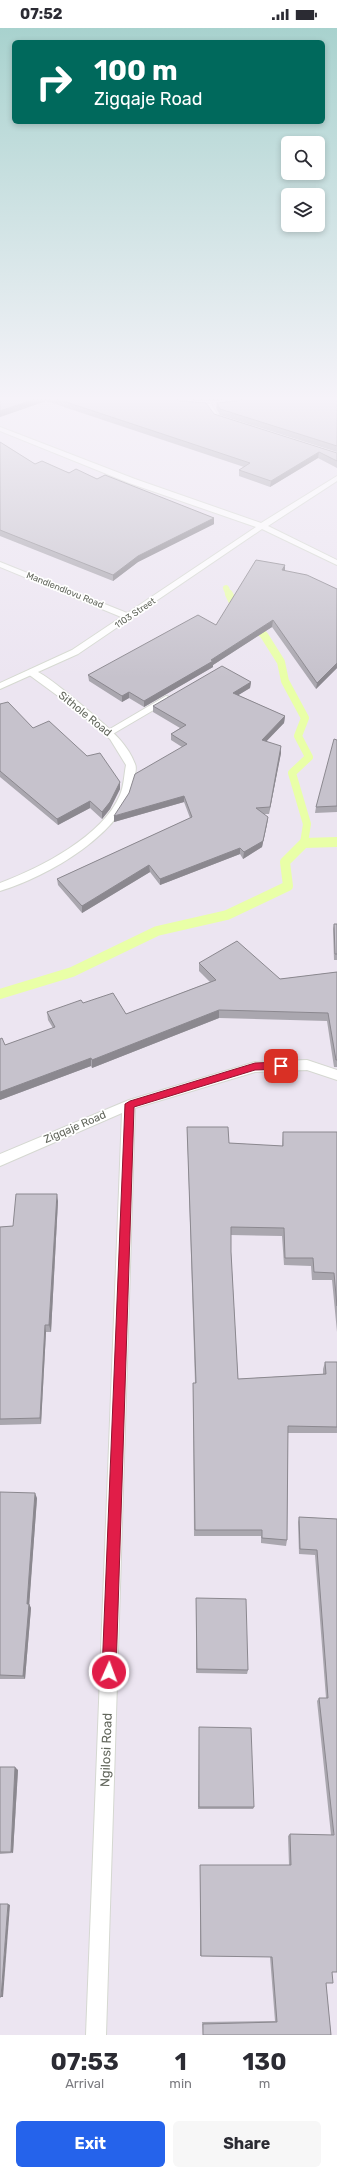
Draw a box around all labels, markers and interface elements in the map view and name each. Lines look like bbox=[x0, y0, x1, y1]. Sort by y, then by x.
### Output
text: 07:52 bbox=[20, 5, 63, 23]
text: 100 m bbox=[94, 54, 178, 87]
icon: right bbox=[28, 56, 80, 108]
text: Zigqaje Road bbox=[94, 88, 202, 110]
map controls bbox=[281, 136, 325, 232]
button: search bbox=[281, 136, 325, 180]
button: layers bbox=[281, 188, 325, 232]
street label: Mandlendlovu Road bbox=[25, 570, 105, 610]
street label: 1103 Street bbox=[113, 595, 158, 630]
street label: Sithole Road bbox=[56, 689, 114, 739]
pin bbox=[264, 1049, 298, 1083]
icon: arrive bbox=[270, 1055, 292, 1077]
street label: Zigqaje Road bbox=[42, 1108, 108, 1146]
position arrow bbox=[88, 1651, 130, 1693]
street label: Ngilosi Road bbox=[97, 1713, 116, 1787]
text: 07:53 bbox=[50, 2048, 119, 2076]
text: 1 bbox=[175, 2048, 187, 2076]
text: 130 bbox=[242, 2048, 286, 2076]
text: Arrival bbox=[65, 2076, 104, 2091]
text: min bbox=[169, 2076, 192, 2091]
text: m bbox=[259, 2076, 270, 2091]
button: Exit bbox=[16, 2121, 165, 2167]
button: Share bbox=[173, 2121, 321, 2167]

